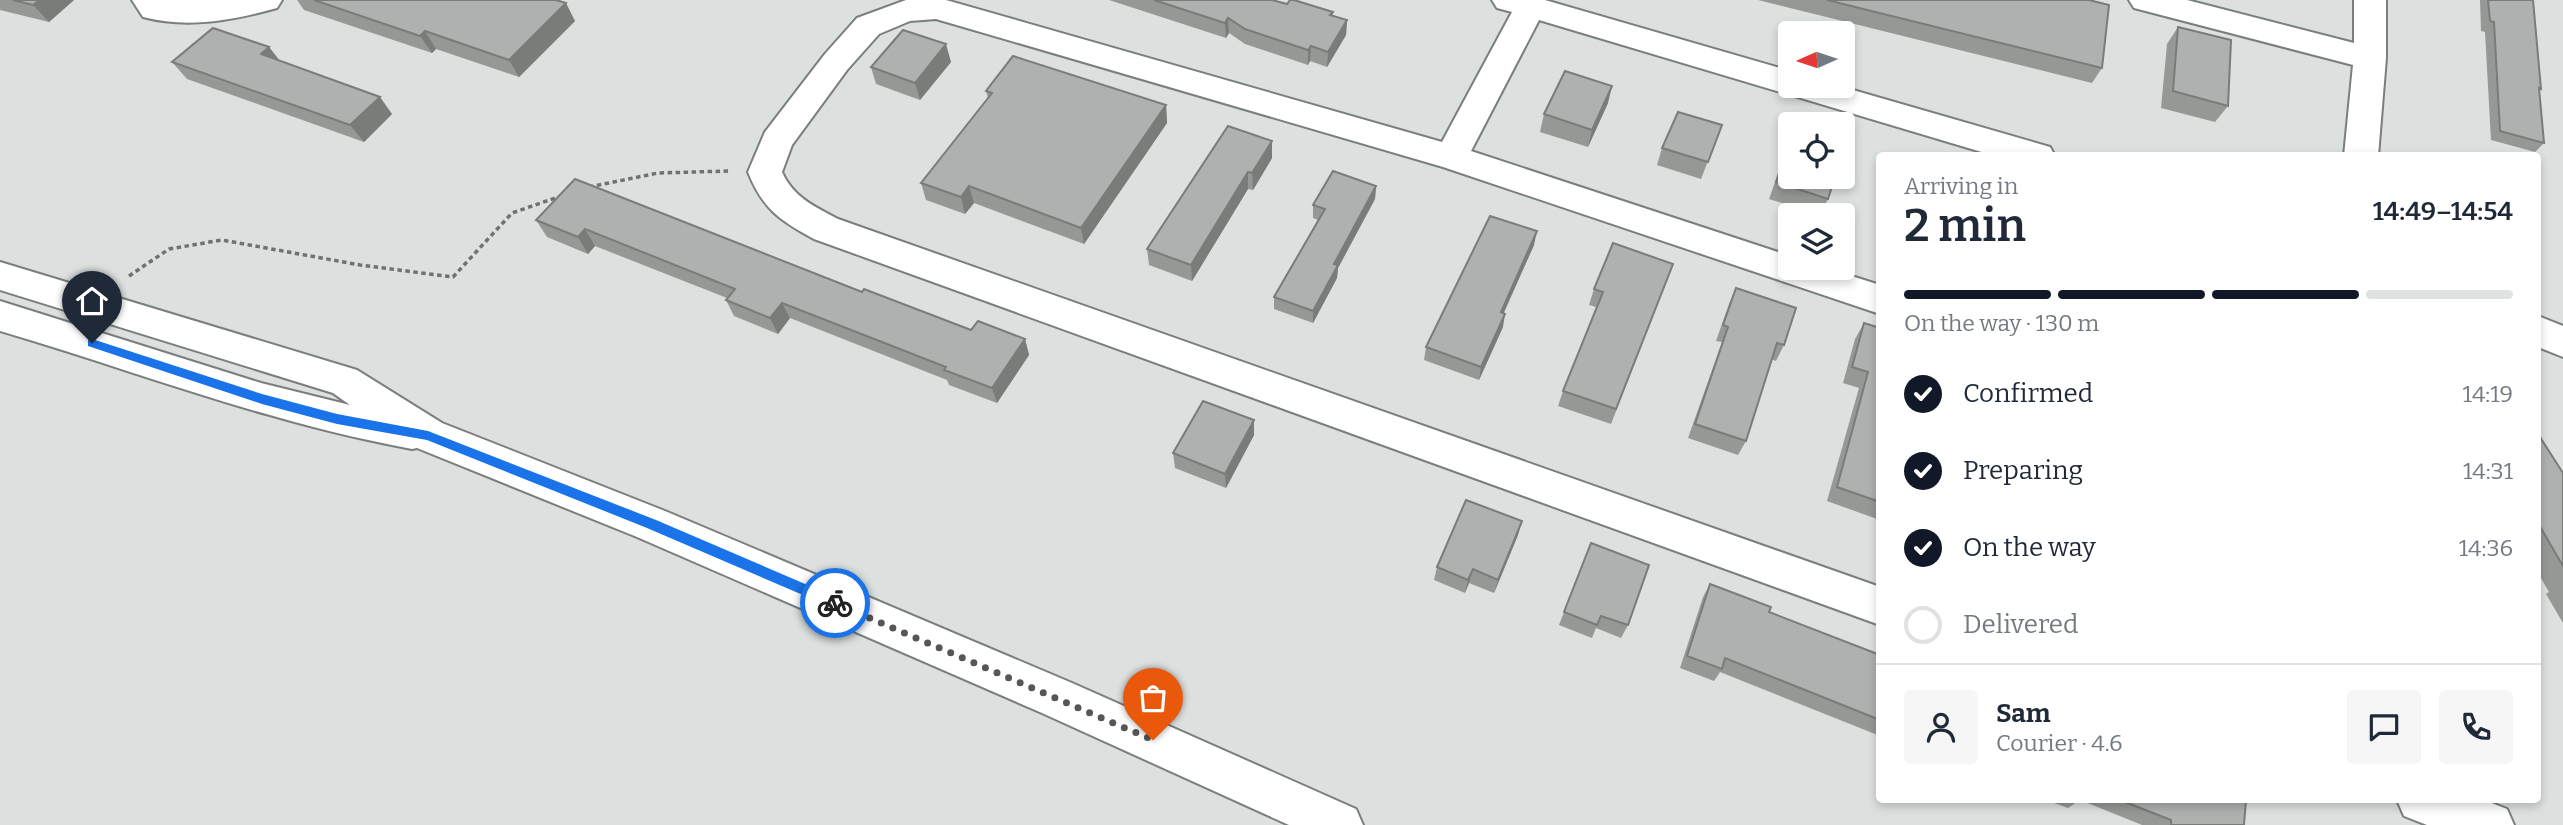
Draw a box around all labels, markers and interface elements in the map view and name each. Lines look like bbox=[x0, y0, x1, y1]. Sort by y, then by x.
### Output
north arrow bbox=[1778, 21, 1855, 98]
map controls bbox=[1778, 21, 1855, 280]
button: locate bbox=[1778, 112, 1855, 189]
text: Arriving in bbox=[1904, 172, 2018, 200]
text: 14:49–14:54 bbox=[2373, 196, 2513, 227]
text: 2 min bbox=[1904, 198, 2026, 253]
button: layers bbox=[1778, 203, 1855, 280]
pin bbox=[62, 271, 122, 343]
icon: home bbox=[73, 282, 111, 320]
text: On the way · 130 m bbox=[1904, 309, 2099, 337]
icon: check bbox=[1904, 375, 1942, 413]
text: Confirmed bbox=[1963, 378, 2093, 409]
text: 14:19 bbox=[2463, 380, 2513, 408]
icon: check bbox=[1904, 452, 1942, 490]
text: Preparing bbox=[1963, 455, 2083, 486]
text: 14:31 bbox=[2463, 457, 2513, 485]
icon: check bbox=[1904, 529, 1942, 567]
text: On the way bbox=[1963, 532, 2096, 563]
text: 14:36 bbox=[2459, 534, 2513, 562]
courier bbox=[800, 568, 870, 638]
icon: bike bbox=[816, 584, 854, 622]
text: Delivered bbox=[1963, 609, 2078, 640]
pin bbox=[1123, 668, 1183, 740]
icon: bag bbox=[1134, 679, 1172, 717]
button: person bbox=[1904, 690, 1978, 764]
button: chat bbox=[2347, 690, 2421, 764]
button: phone bbox=[2439, 690, 2513, 764]
text: Sam bbox=[1996, 698, 2051, 729]
text: Courier · 4.6 bbox=[1996, 729, 2123, 757]

